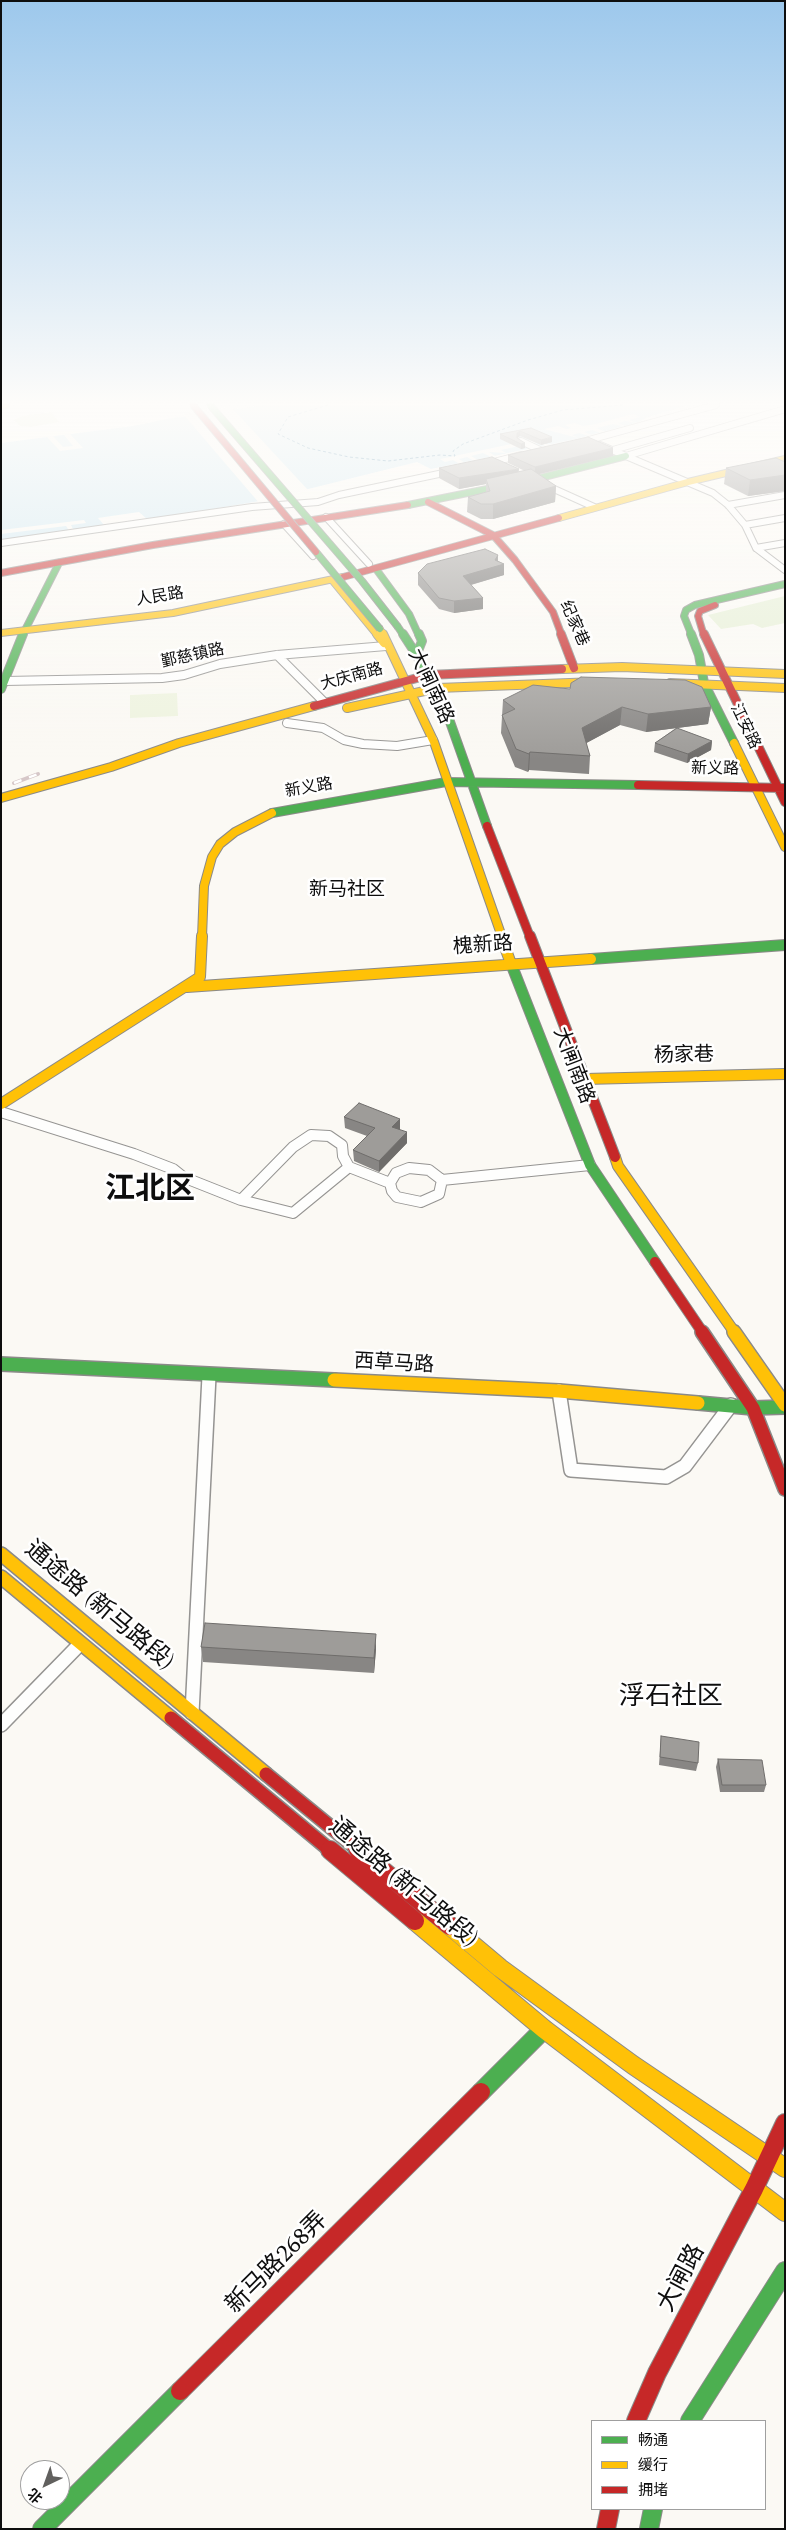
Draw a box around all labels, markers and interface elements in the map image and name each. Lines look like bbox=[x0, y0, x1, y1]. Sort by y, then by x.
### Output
street label: 人民路 bbox=[135, 585, 185, 611]
street label: 纪家巷 bbox=[554, 598, 592, 650]
street label: 鄞慈镇路 bbox=[160, 641, 226, 673]
street label: 大闸南路 bbox=[401, 646, 457, 728]
street label: 大庆南路 bbox=[319, 660, 385, 696]
street label: 江安路 bbox=[725, 701, 763, 753]
street label: 新义路 bbox=[691, 760, 739, 780]
street label: 新义路 bbox=[284, 775, 334, 803]
district label: 新马社区 bbox=[309, 880, 385, 902]
street label: 槐新路 bbox=[452, 933, 514, 961]
street label: 大闸南路 bbox=[546, 1024, 598, 1108]
street label: 杨家巷 bbox=[654, 1044, 714, 1070]
district label: 江北区 bbox=[105, 1174, 195, 1210]
street label: 西草马路 bbox=[353, 1351, 435, 1379]
street label: 通途路 (新马路段) bbox=[18, 1536, 178, 1678]
district label: 浮石社区 bbox=[619, 1683, 723, 1715]
street label: 通途路 (新马路段) bbox=[322, 1813, 482, 1955]
street label: 新马路268弄 bbox=[221, 2207, 335, 2321]
street label: 大闸路 bbox=[653, 2240, 713, 2318]
legend bbox=[591, 2420, 766, 2510]
text: 畅通 bbox=[638, 2429, 668, 2452]
text: 缓行 bbox=[638, 2454, 668, 2477]
north arrow bbox=[20, 2460, 70, 2510]
text: 拥堵 bbox=[638, 2479, 668, 2502]
text: 北 bbox=[23, 2483, 48, 2508]

